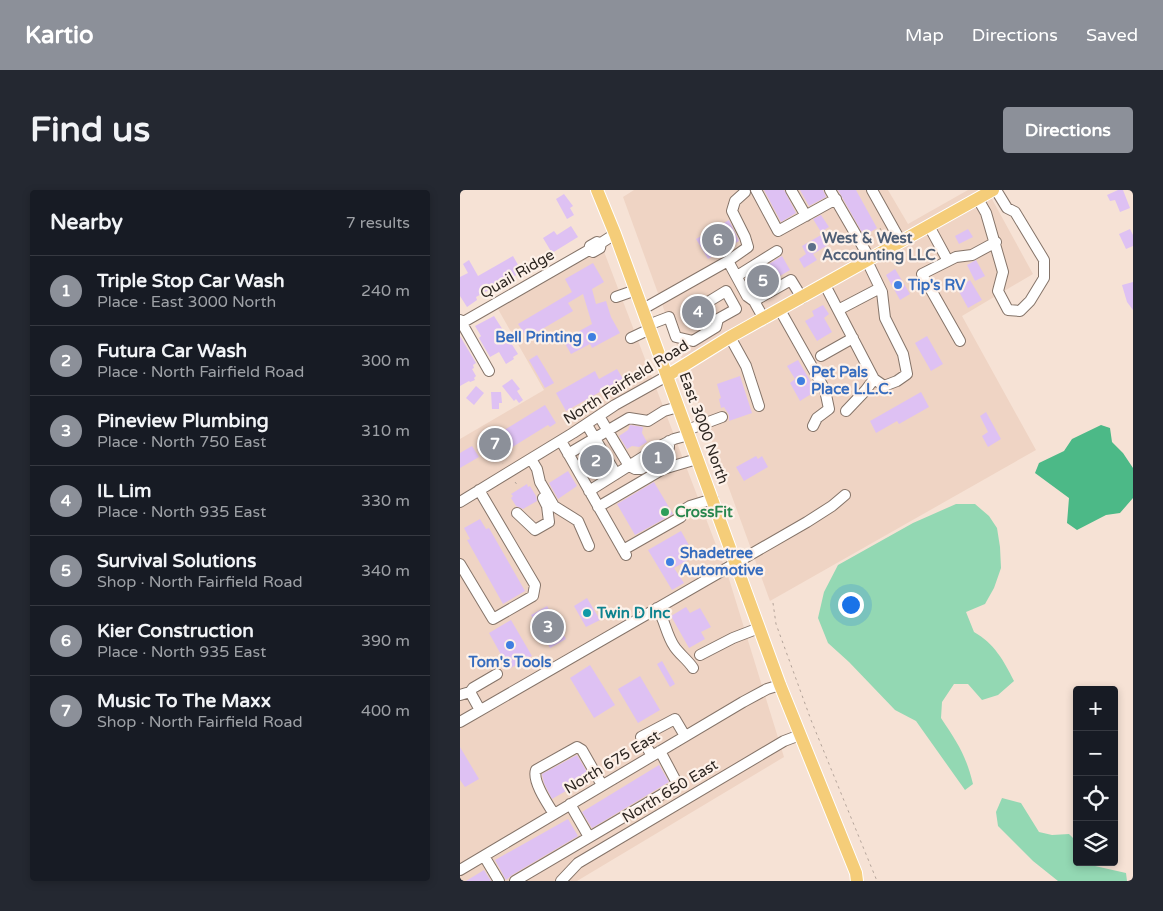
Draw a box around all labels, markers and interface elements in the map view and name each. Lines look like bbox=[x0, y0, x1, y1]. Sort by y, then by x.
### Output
text: Kartio bbox=[25, 21, 94, 50]
text: Map bbox=[905, 24, 944, 46]
text: Directions bbox=[972, 24, 1058, 46]
text: Saved bbox=[1086, 24, 1138, 46]
button: Directions bbox=[1003, 107, 1133, 153]
text: Find us bbox=[30, 109, 150, 151]
text: Nearby bbox=[50, 210, 123, 235]
text: 7 results bbox=[346, 213, 410, 233]
pin: 6 bbox=[702, 221, 734, 259]
place label: West & West Accounting LLC bbox=[822, 229, 936, 265]
marker: West & West Accounting LLC bbox=[806, 241, 818, 253]
street label: Quail Ridge bbox=[477, 245, 557, 303]
pin: 5 bbox=[747, 262, 779, 300]
text: Triple Stop Car Wash bbox=[97, 270, 285, 292]
place label: Tip's RV bbox=[907, 276, 966, 295]
marker: Tip's RV bbox=[892, 279, 904, 291]
text: 1 bbox=[61, 281, 71, 301]
text: 240 m bbox=[361, 281, 410, 301]
text: Place · East 3000 North bbox=[97, 292, 276, 312]
pin: 4 bbox=[682, 293, 714, 331]
place label: Bell Printing bbox=[495, 328, 582, 347]
marker: Bell Printing bbox=[586, 331, 598, 343]
street label: North Fairfield Road bbox=[560, 336, 692, 428]
text: Futura Car Wash bbox=[97, 340, 247, 362]
text: 2 bbox=[61, 351, 71, 371]
text: 300 m bbox=[361, 351, 410, 371]
text: Place · North Fairfield Road bbox=[97, 362, 304, 382]
place label: Pet Pals Place L.L.C. bbox=[811, 363, 893, 398]
street label: East 3000 North bbox=[675, 370, 733, 486]
marker: Pet Pals Place L.L.C. bbox=[795, 375, 807, 387]
text: Pineview Plumbing bbox=[97, 410, 269, 432]
text: 3 bbox=[61, 421, 71, 441]
text: 310 m bbox=[361, 421, 410, 441]
pin: 7 bbox=[479, 425, 511, 463]
text: Place · North 750 East bbox=[97, 432, 266, 452]
pin: 1 bbox=[642, 439, 674, 477]
pin: 2 bbox=[580, 442, 612, 480]
text: IL Lim bbox=[97, 480, 151, 502]
text: 4 bbox=[61, 491, 71, 511]
text: 330 m bbox=[361, 491, 410, 511]
text: Place · North 935 East bbox=[97, 502, 266, 522]
place label: CrossFit bbox=[675, 503, 733, 521]
marker: CrossFit bbox=[659, 506, 671, 518]
place label: Shadetree Automotive bbox=[680, 544, 764, 579]
text: Survival Solutions bbox=[97, 550, 256, 572]
marker: Shadetree Automotive bbox=[664, 556, 676, 568]
text: 5 bbox=[61, 561, 71, 581]
text: 340 m bbox=[361, 561, 410, 581]
text: Shop · North Fairfield Road bbox=[97, 572, 303, 592]
your location bbox=[838, 592, 864, 618]
place label: Twin D Inc bbox=[596, 604, 670, 622]
marker: Twin D Inc bbox=[581, 607, 593, 619]
pin: 3 bbox=[532, 608, 564, 646]
text: Kier Construction bbox=[97, 620, 254, 642]
text: 6 bbox=[61, 631, 71, 651]
text: 390 m bbox=[361, 631, 410, 651]
marker: Tom's Tools bbox=[504, 639, 516, 651]
text: Place · North 935 East bbox=[97, 642, 266, 662]
place label: Tom's Tools bbox=[468, 653, 551, 671]
map controls bbox=[1073, 686, 1118, 866]
button: + bbox=[1073, 686, 1118, 731]
text: Music To The Maxx bbox=[97, 690, 271, 712]
text: 7 bbox=[61, 701, 71, 721]
text: 400 m bbox=[361, 701, 410, 721]
text: Shop · North Fairfield Road bbox=[97, 712, 303, 732]
street label: North 675 East bbox=[561, 726, 663, 798]
button: − bbox=[1073, 731, 1118, 776]
street label: North 650 East bbox=[619, 755, 721, 827]
button: locate bbox=[1073, 776, 1118, 821]
button: layers bbox=[1073, 821, 1118, 866]

